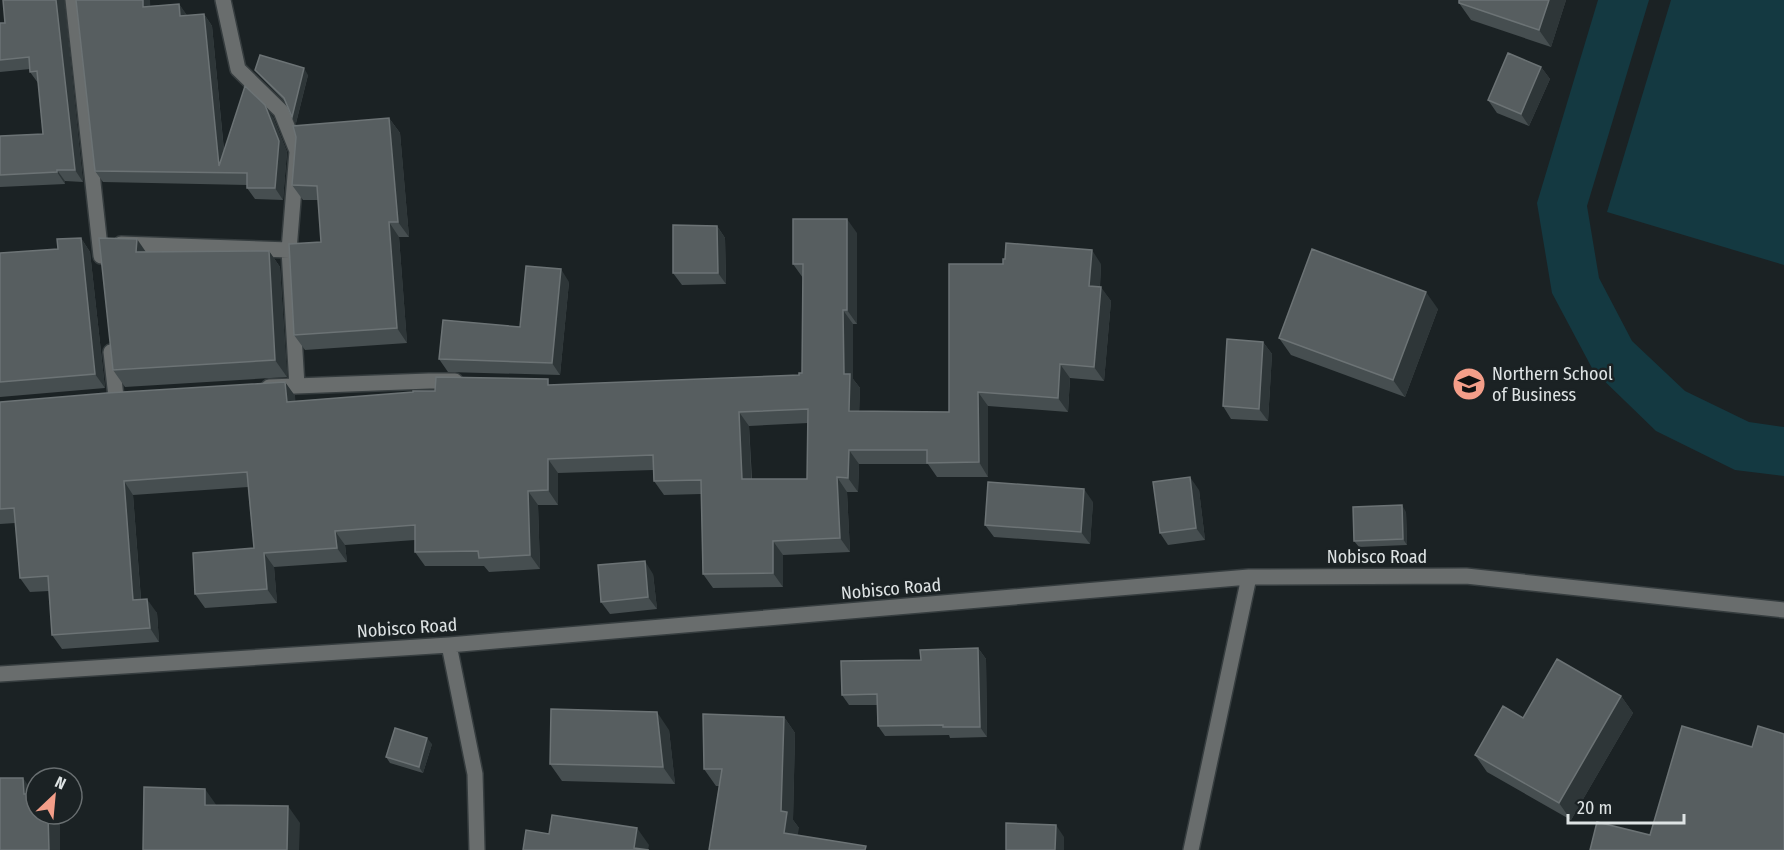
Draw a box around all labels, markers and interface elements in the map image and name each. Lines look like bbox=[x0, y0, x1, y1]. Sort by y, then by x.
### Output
place label: Northern School of Business bbox=[1492, 363, 1613, 406]
school or university icon: Northern School of Business bbox=[1451, 366, 1487, 402]
street label: Nobisco Road bbox=[1327, 546, 1427, 568]
street label: Nobisco Road bbox=[840, 574, 942, 604]
street label: Nobisco Road bbox=[356, 614, 458, 642]
north arrow bbox=[24, 766, 84, 826]
text: N bbox=[52, 772, 69, 794]
scale bar bbox=[1568, 787, 1684, 825]
text: 20 m bbox=[1577, 797, 1612, 819]

